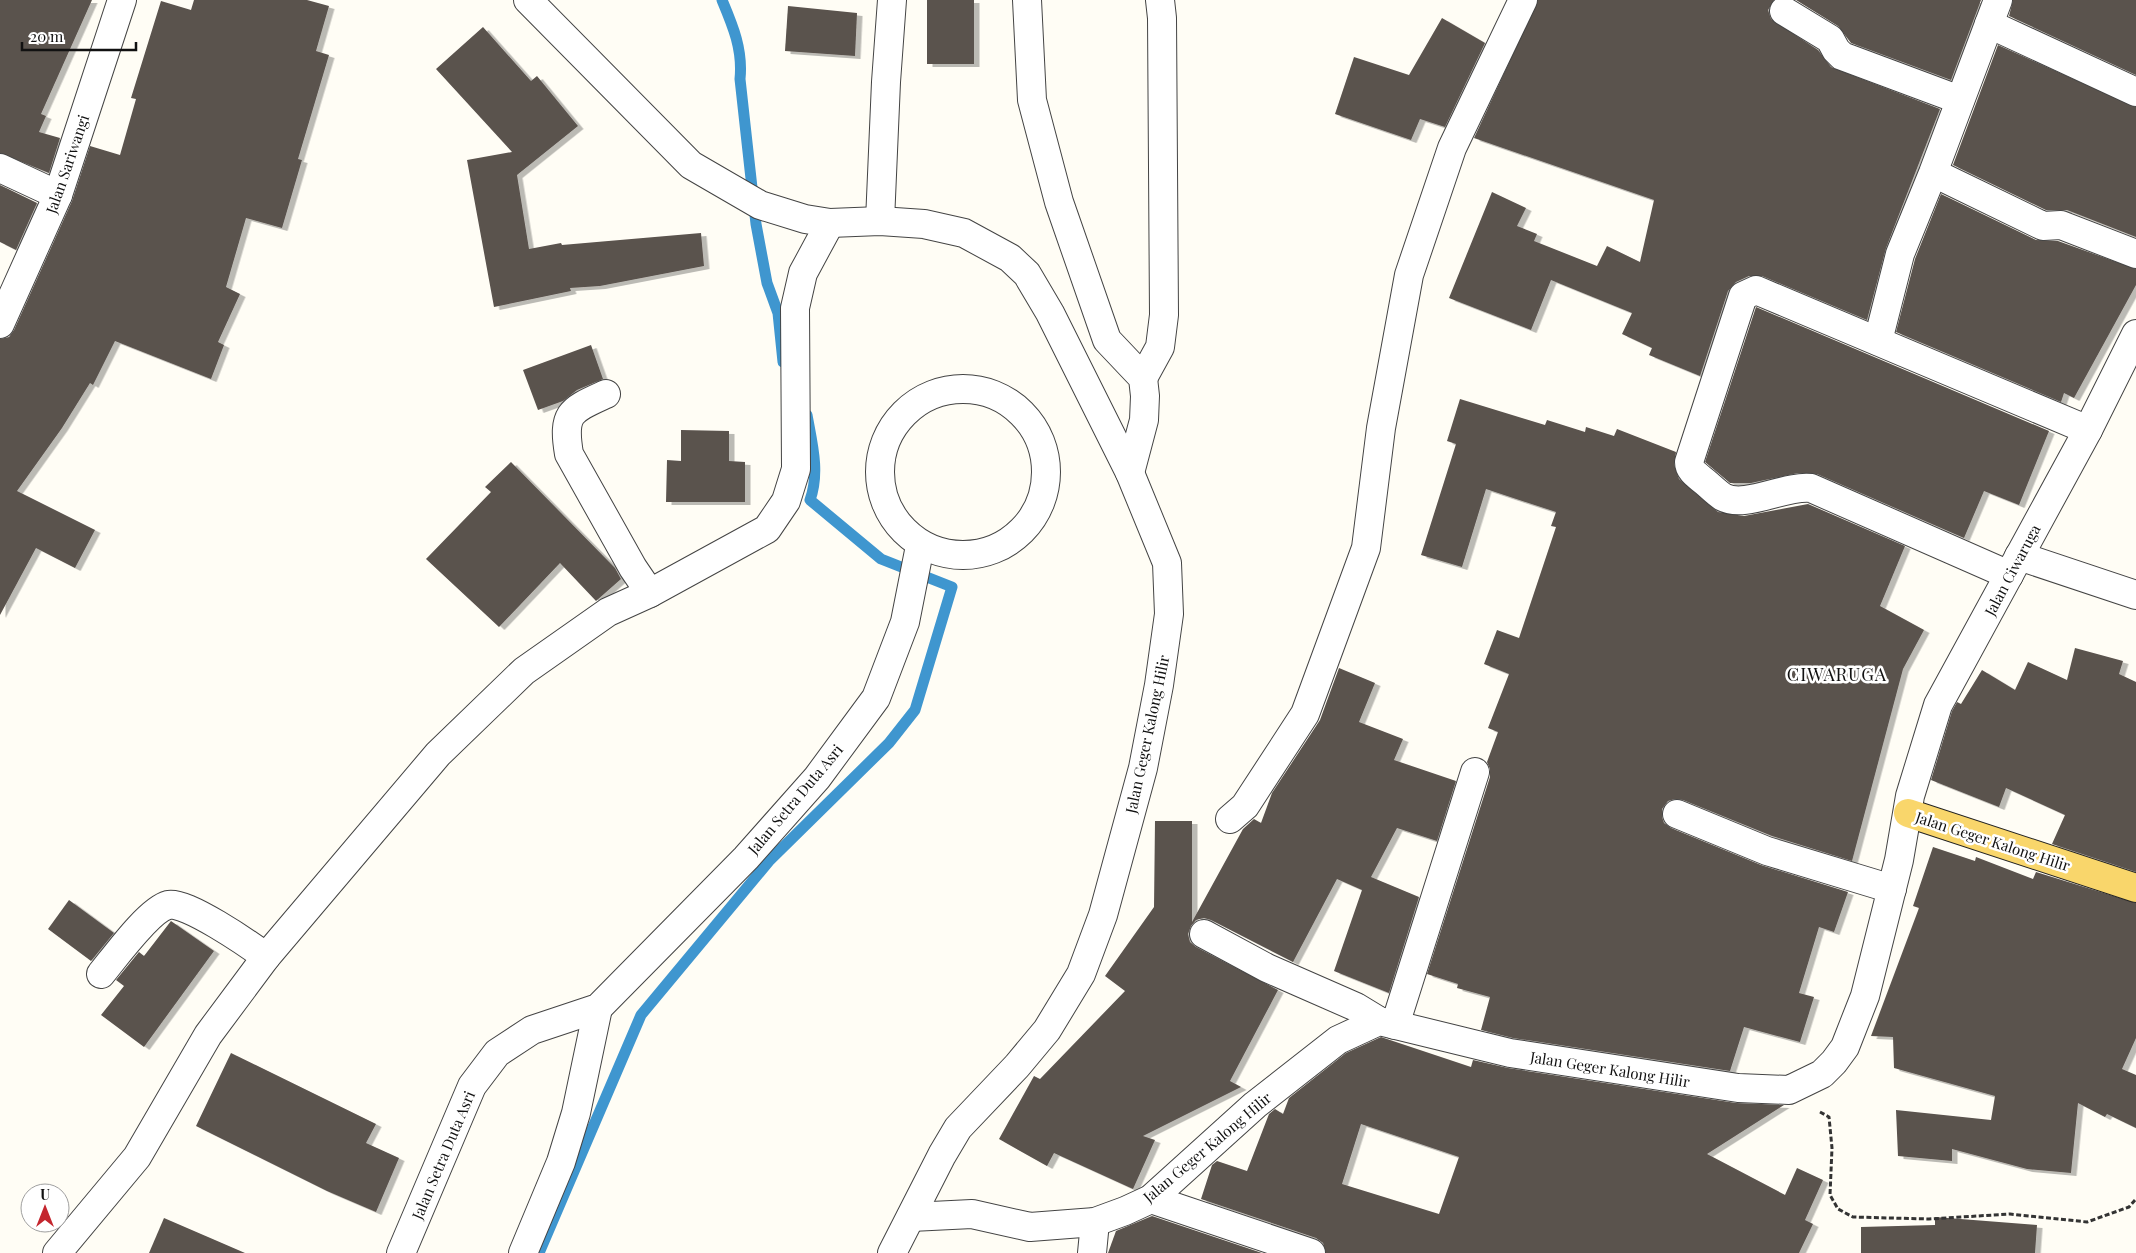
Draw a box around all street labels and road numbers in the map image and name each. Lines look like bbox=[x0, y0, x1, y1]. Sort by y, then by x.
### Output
street label: Jalan Sariwangi bbox=[40, 111, 93, 217]
street label: Jalan Ciwaruga bbox=[1979, 520, 2045, 620]
street label: Jalan Geger Kalong Hilir bbox=[1120, 653, 1174, 816]
street label: Jalan Setra Duta Asri bbox=[742, 739, 847, 859]
street label: Jalan Geger Kalong Hilir bbox=[1912, 806, 2073, 876]
street label: Jalan Geger Kalong Hilir bbox=[1528, 1046, 1692, 1092]
street label: Jalan Setra Duta Asri bbox=[406, 1087, 479, 1223]
street label: Jalan Geger Kalong Hilir bbox=[1138, 1087, 1275, 1207]

